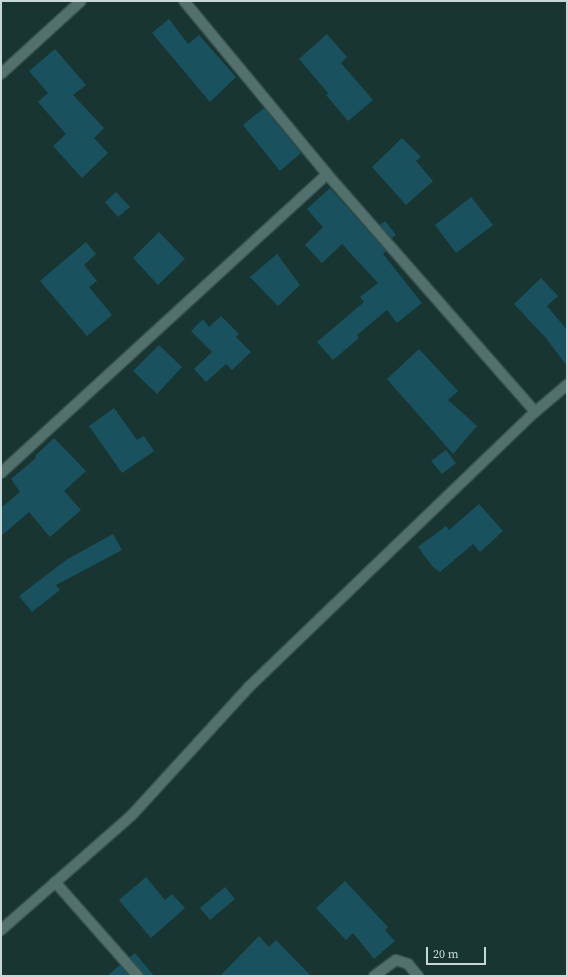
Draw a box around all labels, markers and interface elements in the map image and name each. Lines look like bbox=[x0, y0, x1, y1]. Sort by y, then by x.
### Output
scale bar bbox=[428, 939, 488, 965]
text: 20 m bbox=[433, 946, 459, 962]

